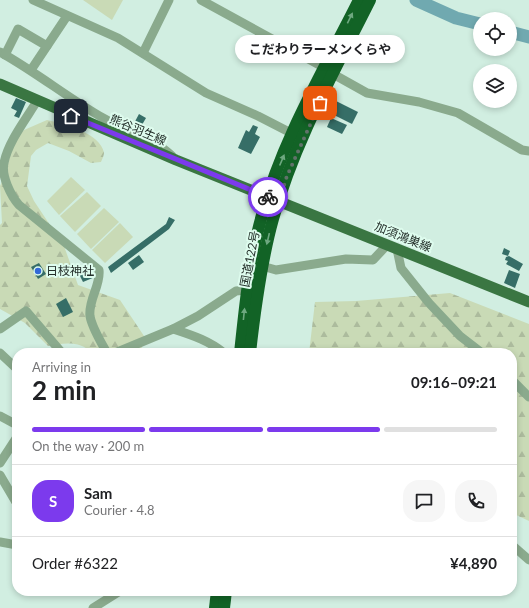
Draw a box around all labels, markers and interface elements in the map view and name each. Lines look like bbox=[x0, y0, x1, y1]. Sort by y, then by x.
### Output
one-way arrow bbox=[347, 12, 353, 24]
map controls bbox=[473, 12, 517, 108]
button: locate bbox=[473, 12, 517, 56]
callout: こだわりラーメンくらや bbox=[235, 35, 405, 63]
text: こだわりラーメンくらや bbox=[249, 41, 391, 57]
button: layers bbox=[473, 64, 517, 108]
pin bbox=[303, 86, 337, 120]
icon: bag bbox=[309, 92, 331, 114]
pin bbox=[54, 99, 88, 133]
icon: home bbox=[60, 105, 82, 127]
street label: 熊谷羽生線 bbox=[108, 111, 169, 148]
one-way arrow bbox=[279, 154, 285, 166]
courier bbox=[248, 177, 288, 217]
icon: bike bbox=[257, 186, 279, 208]
street label: 加須鴻巣線 bbox=[373, 218, 434, 255]
street label: 国道122号 bbox=[237, 230, 262, 288]
one-way arrow bbox=[265, 233, 271, 245]
place label: 日枝神社 bbox=[46, 263, 94, 278]
marker: 日枝神社 bbox=[33, 266, 43, 276]
one-way arrow bbox=[241, 308, 247, 320]
text: Arriving in bbox=[32, 359, 91, 375]
text: 09:16–09:21 bbox=[411, 373, 497, 391]
text: 2 min bbox=[32, 374, 96, 406]
text: On the way · 200 m bbox=[32, 438, 144, 454]
button: chat bbox=[403, 480, 445, 522]
button: phone bbox=[455, 480, 497, 522]
text: Sam bbox=[84, 484, 112, 502]
text: S bbox=[49, 492, 57, 510]
text: Courier · 4.8 bbox=[84, 502, 155, 518]
text: Order #6322 bbox=[32, 554, 118, 572]
text: ¥4,890 bbox=[450, 554, 497, 572]

